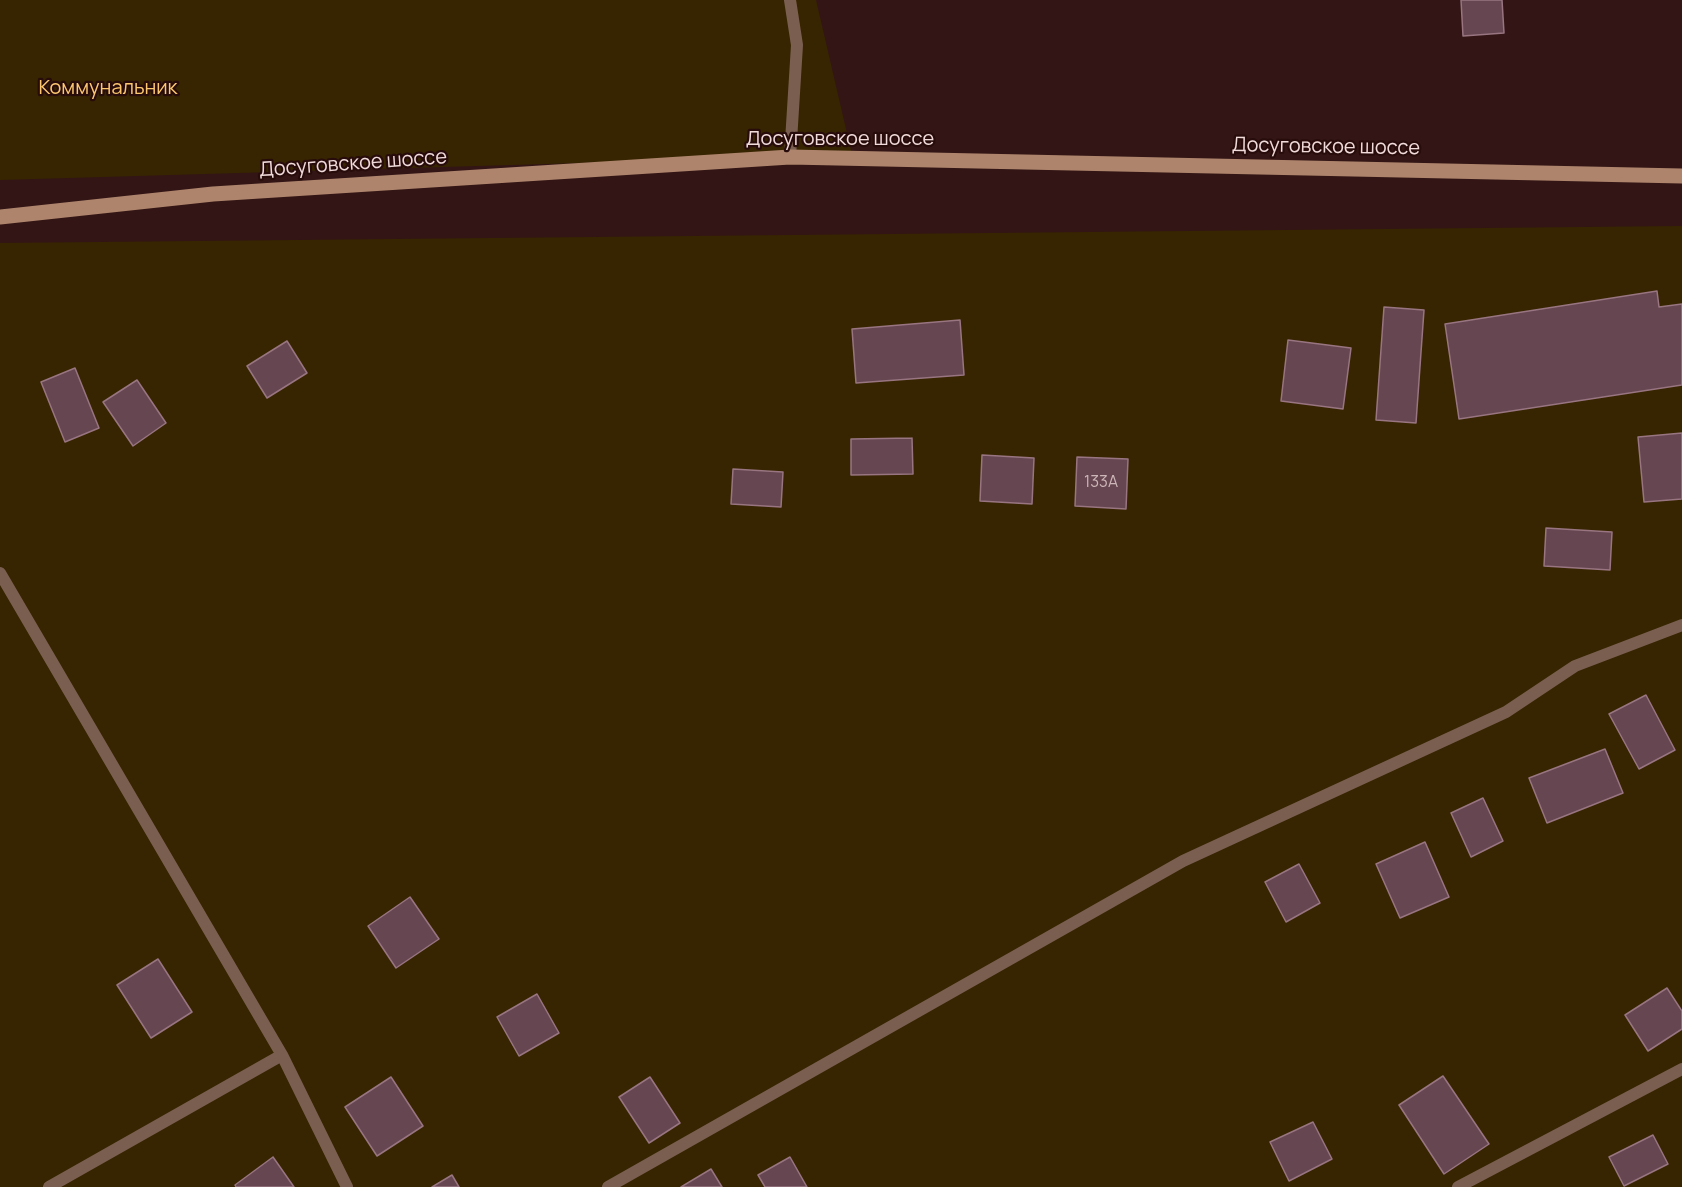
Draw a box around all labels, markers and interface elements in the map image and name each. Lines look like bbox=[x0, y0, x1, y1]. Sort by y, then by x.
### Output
park label: Коммунальник bbox=[38, 76, 178, 100]
street label: Досуговское шоссе bbox=[746, 127, 934, 151]
street label: Досуговское шоссе bbox=[1232, 133, 1420, 161]
street label: Досуговское шоссе bbox=[258, 145, 448, 183]
house number: 133А bbox=[1084, 473, 1118, 493]

